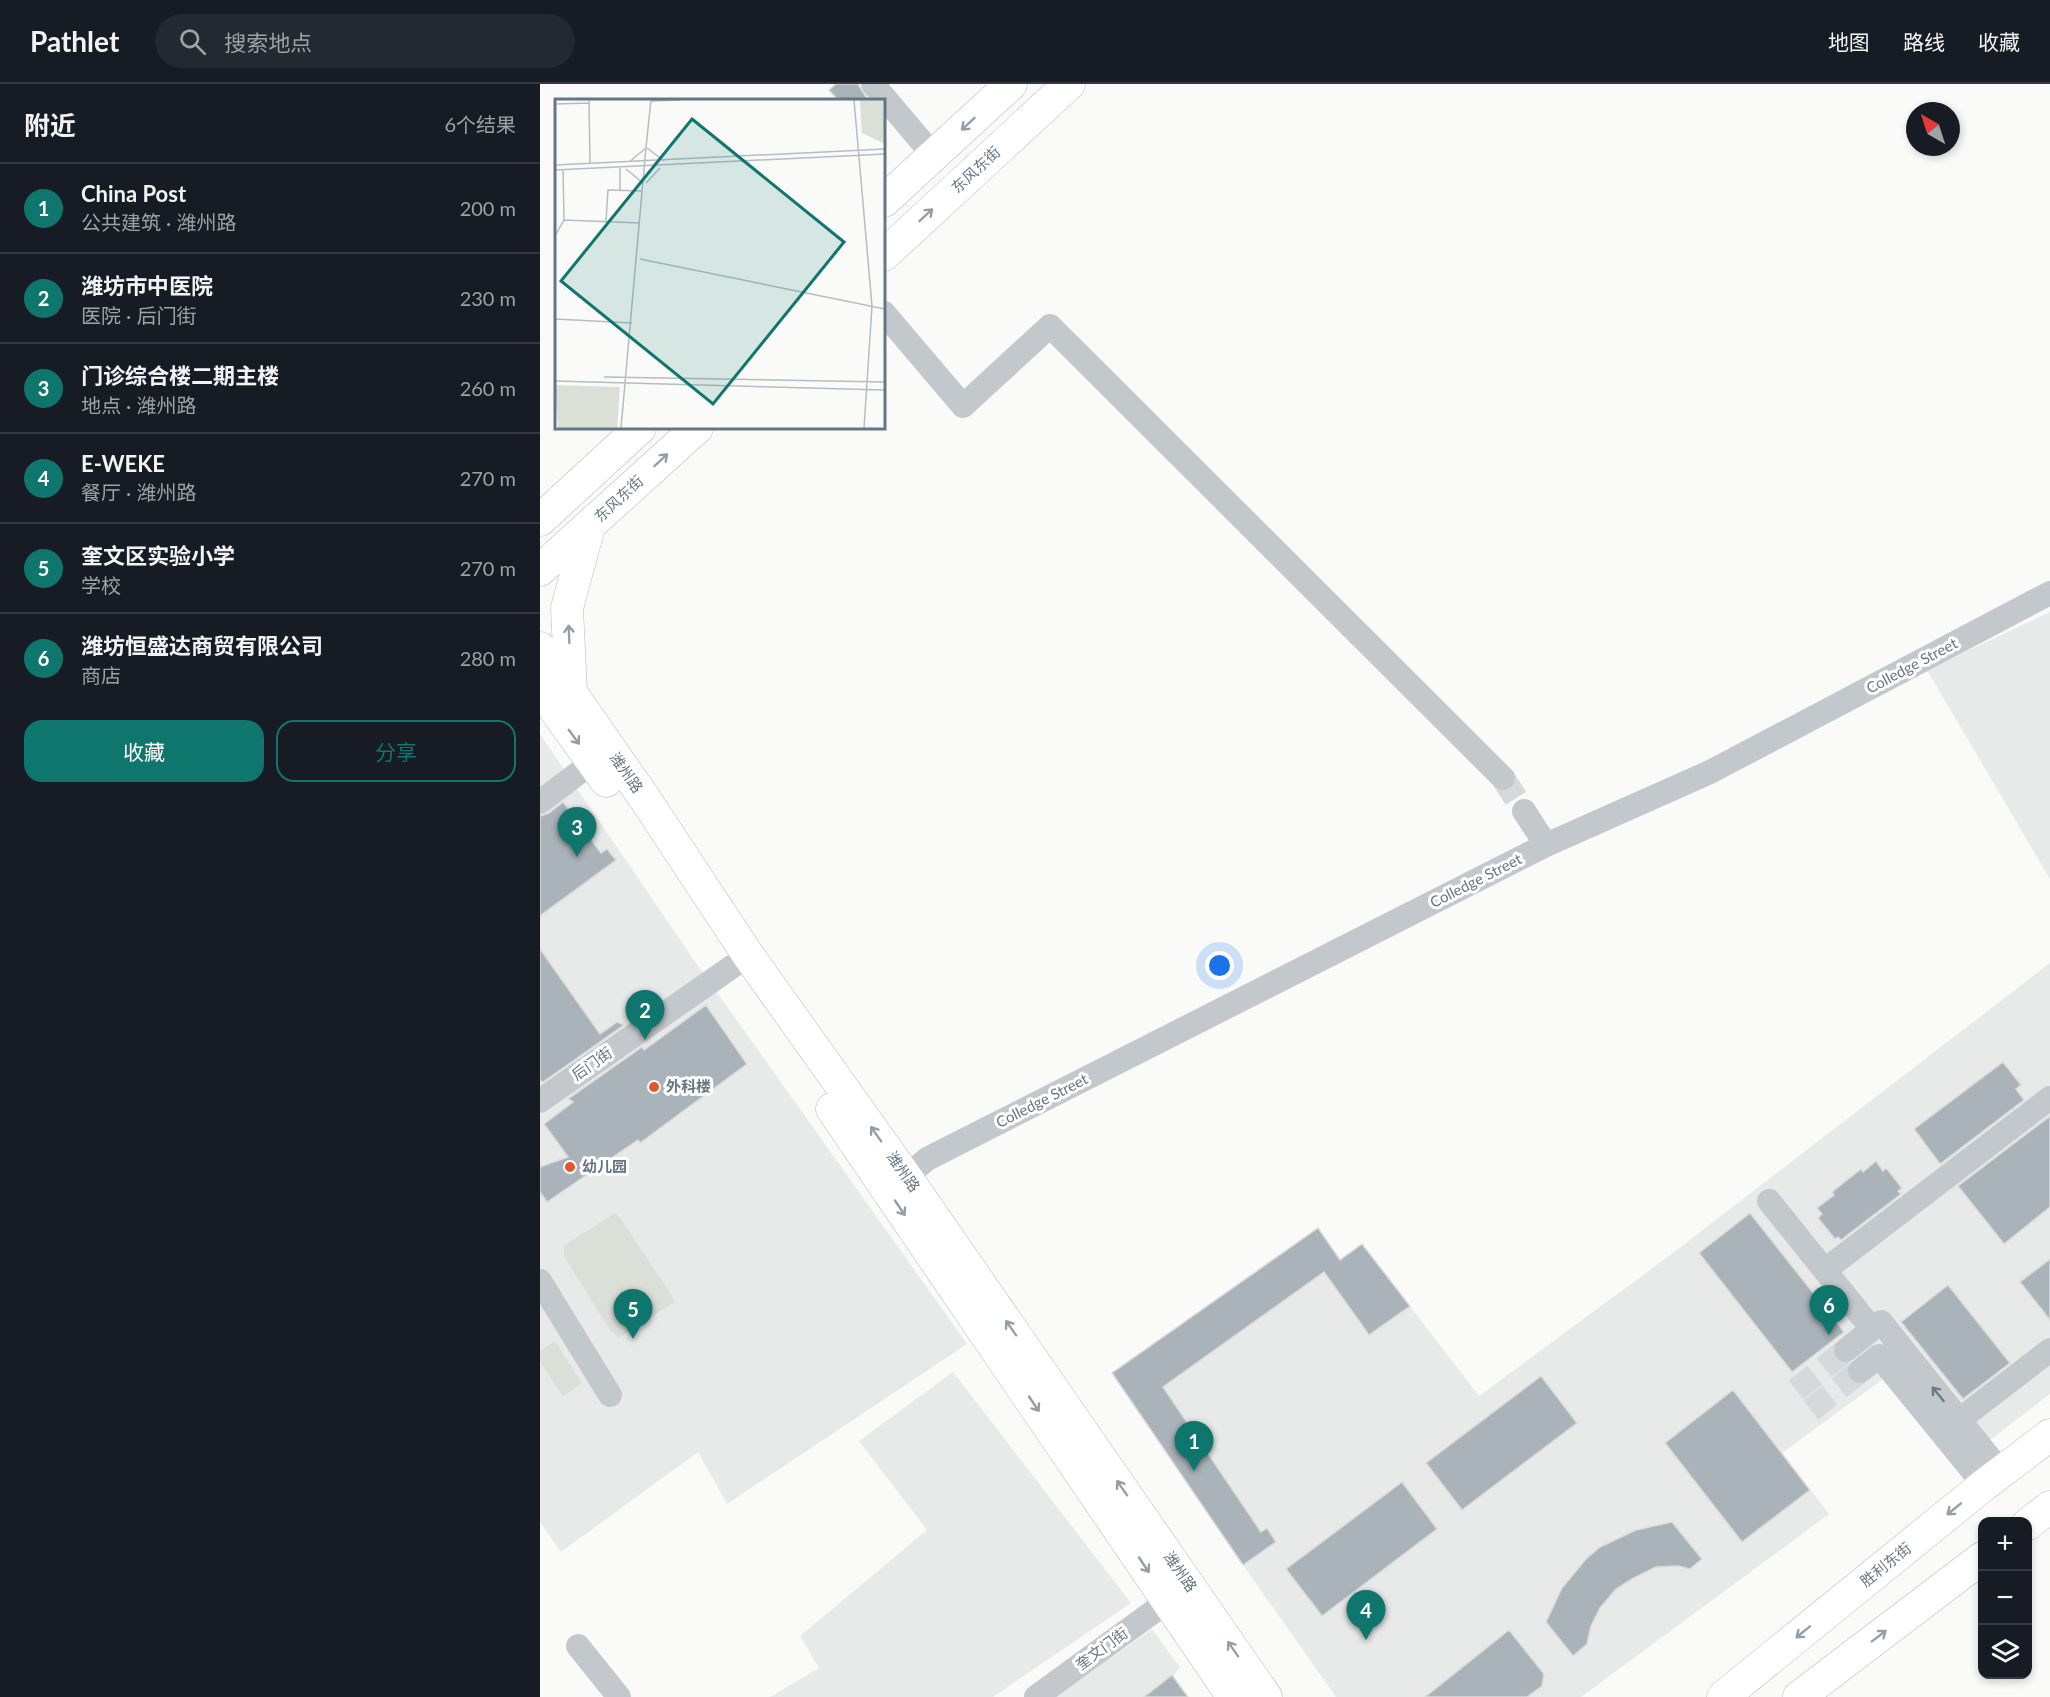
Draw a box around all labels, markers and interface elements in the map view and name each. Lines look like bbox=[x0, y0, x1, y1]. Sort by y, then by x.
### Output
search box bbox=[155, 14, 575, 68]
text: Pathlet bbox=[30, 24, 119, 58]
icon: search bbox=[176, 25, 209, 58]
text: 搜索地点 bbox=[224, 29, 312, 56]
text: 地图 bbox=[1828, 29, 1870, 54]
text: 路线 bbox=[1903, 29, 1945, 54]
text: 收藏 bbox=[1978, 29, 2020, 54]
inset map bbox=[555, 99, 885, 429]
north arrow bbox=[1906, 102, 1960, 156]
text: 附近 bbox=[24, 109, 76, 141]
text: 6个结果 bbox=[444, 112, 516, 136]
one-way arrow bbox=[960, 116, 975, 131]
street label: 东风东街 bbox=[947, 142, 1003, 196]
text: China Post bbox=[81, 180, 186, 207]
text: 1 bbox=[38, 196, 49, 220]
text: 200 m bbox=[460, 196, 516, 220]
one-way arrow bbox=[919, 208, 934, 223]
text: 公共建筑 · 潍州路 bbox=[81, 210, 236, 234]
text: 潍坊市中医院 bbox=[81, 272, 213, 299]
text: 2 bbox=[38, 286, 49, 310]
text: 230 m bbox=[460, 286, 516, 310]
text: 医院 · 后门街 bbox=[81, 303, 196, 327]
text: 门诊综合楼二期主楼 bbox=[81, 362, 279, 389]
text: 3 bbox=[38, 376, 49, 400]
text: 260 m bbox=[460, 376, 516, 400]
text: 地点 · 潍州路 bbox=[81, 393, 196, 417]
text: E-WEKE bbox=[81, 450, 165, 477]
one-way arrow bbox=[654, 453, 669, 467]
text: 4 bbox=[38, 466, 49, 490]
text: 270 m bbox=[460, 466, 516, 490]
street label: 东风东街 bbox=[590, 471, 646, 525]
text: 餐厅 · 潍州路 bbox=[81, 480, 196, 504]
text: 奎文区实验小学 bbox=[81, 542, 235, 569]
text: 5 bbox=[38, 556, 49, 580]
text: 270 m bbox=[460, 556, 516, 580]
text: 学校 bbox=[81, 573, 121, 597]
one-way arrow bbox=[563, 625, 574, 644]
text: 潍坊恒盛达商贸有限公司 bbox=[81, 632, 323, 659]
street label: Colledge Street bbox=[1863, 633, 1961, 697]
text: 6 bbox=[38, 646, 49, 670]
text: 280 m bbox=[460, 646, 516, 670]
text: 商店 bbox=[81, 663, 121, 687]
button: 收藏 bbox=[24, 720, 264, 782]
button: 分享 bbox=[276, 720, 516, 782]
one-way arrow bbox=[568, 728, 580, 744]
street label: 潍州路 bbox=[607, 749, 647, 796]
pin: 3 bbox=[558, 808, 597, 857]
street label: Colledge Street bbox=[1427, 849, 1525, 911]
your location bbox=[1205, 951, 1234, 980]
pin: 2 bbox=[626, 990, 664, 1040]
street label: 后门街 bbox=[568, 1043, 615, 1083]
street label: Colledge Street bbox=[993, 1069, 1091, 1131]
place label: 外科楼 bbox=[666, 1077, 711, 1095]
marker: 外科楼 bbox=[647, 1080, 661, 1094]
one-way arrow bbox=[869, 1126, 882, 1142]
street label: 潍州路 bbox=[884, 1148, 924, 1195]
place label: 幼儿园 bbox=[582, 1157, 627, 1175]
marker: 幼儿园 bbox=[563, 1160, 577, 1174]
one-way arrow bbox=[894, 1199, 906, 1216]
pin: 6 bbox=[1810, 1286, 1848, 1335]
pin: 5 bbox=[614, 1290, 652, 1339]
one-way arrow bbox=[1005, 1320, 1017, 1337]
one-way arrow bbox=[1932, 1386, 1945, 1402]
one-way arrow bbox=[1028, 1395, 1040, 1411]
pin: 1 bbox=[1174, 1422, 1214, 1471]
one-way arrow bbox=[1116, 1481, 1128, 1497]
one-way arrow bbox=[1946, 1503, 1962, 1516]
map controls bbox=[1978, 1517, 2032, 1679]
button: + bbox=[1978, 1517, 2032, 1571]
street label: 胜利东街 bbox=[1856, 1538, 1914, 1590]
street label: 潍州路 bbox=[1161, 1548, 1201, 1595]
one-way arrow bbox=[1138, 1556, 1150, 1572]
button: − bbox=[1978, 1571, 2032, 1625]
pin: 4 bbox=[1346, 1590, 1386, 1640]
street label: 奎文门街 bbox=[1072, 1623, 1131, 1673]
button: layers bbox=[1978, 1625, 2032, 1679]
one-way arrow bbox=[1795, 1626, 1811, 1639]
one-way arrow bbox=[1871, 1630, 1887, 1643]
one-way arrow bbox=[1227, 1641, 1239, 1658]

